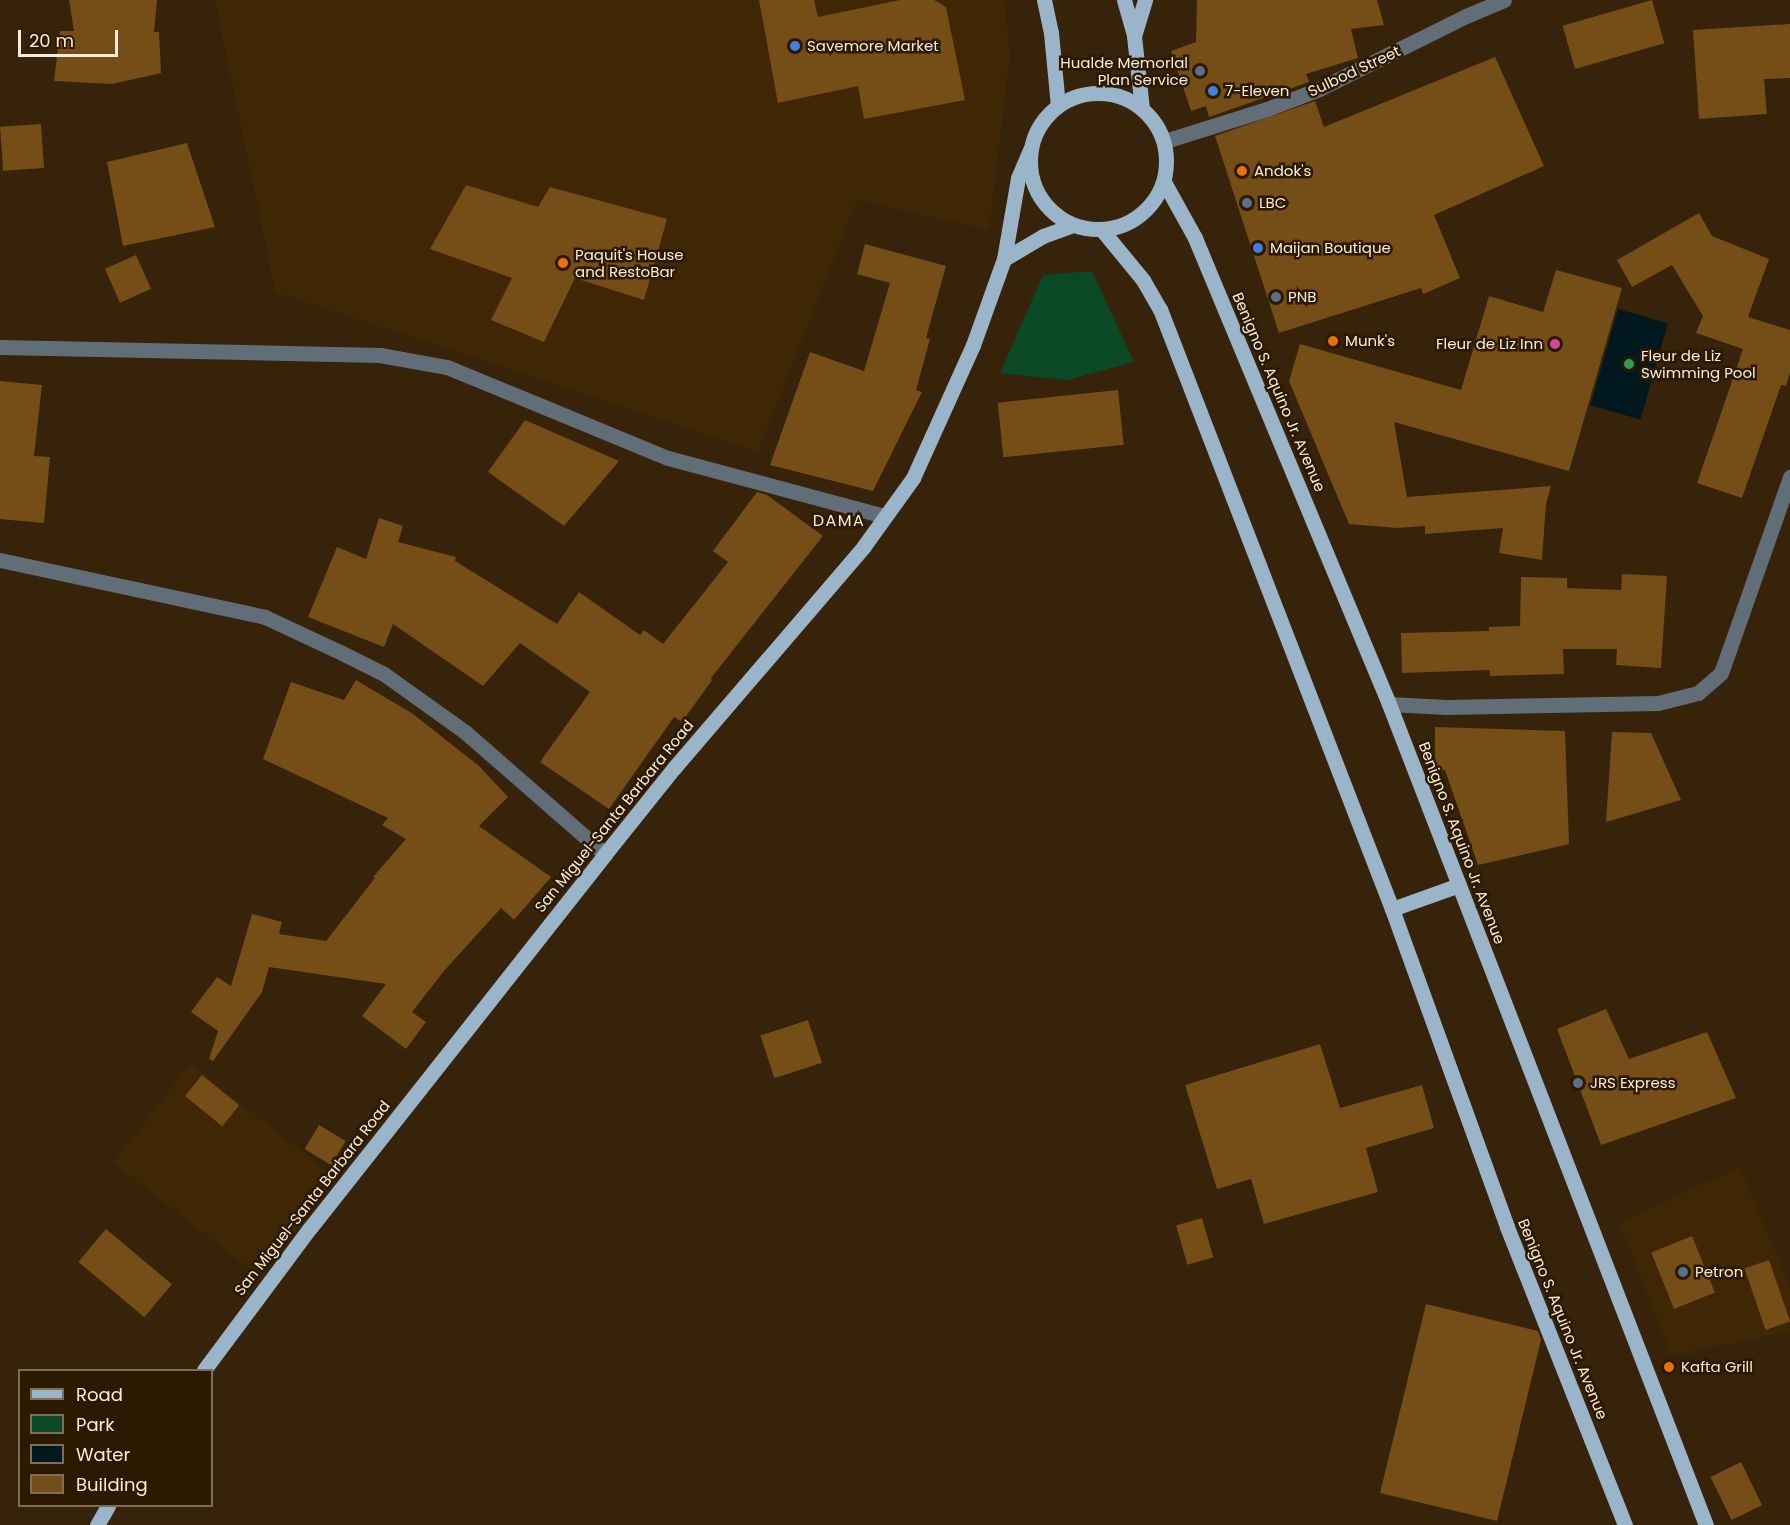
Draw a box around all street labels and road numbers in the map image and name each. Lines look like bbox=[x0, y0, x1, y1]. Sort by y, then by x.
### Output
street label: Sulbod Street bbox=[1305, 42, 1403, 100]
street label: Benigno S. Aquino Jr. Avenue bbox=[1229, 290, 1329, 494]
street label: San Miguel-Santa Barbara Road bbox=[531, 716, 697, 916]
street label: Benigno S. Aquino Jr. Avenue bbox=[1415, 739, 1509, 947]
street label: San Miguel-Santa Barbara Road bbox=[230, 1097, 394, 1299]
street label: Benigno S. Aquino Jr. Avenue bbox=[1514, 1216, 1612, 1422]

